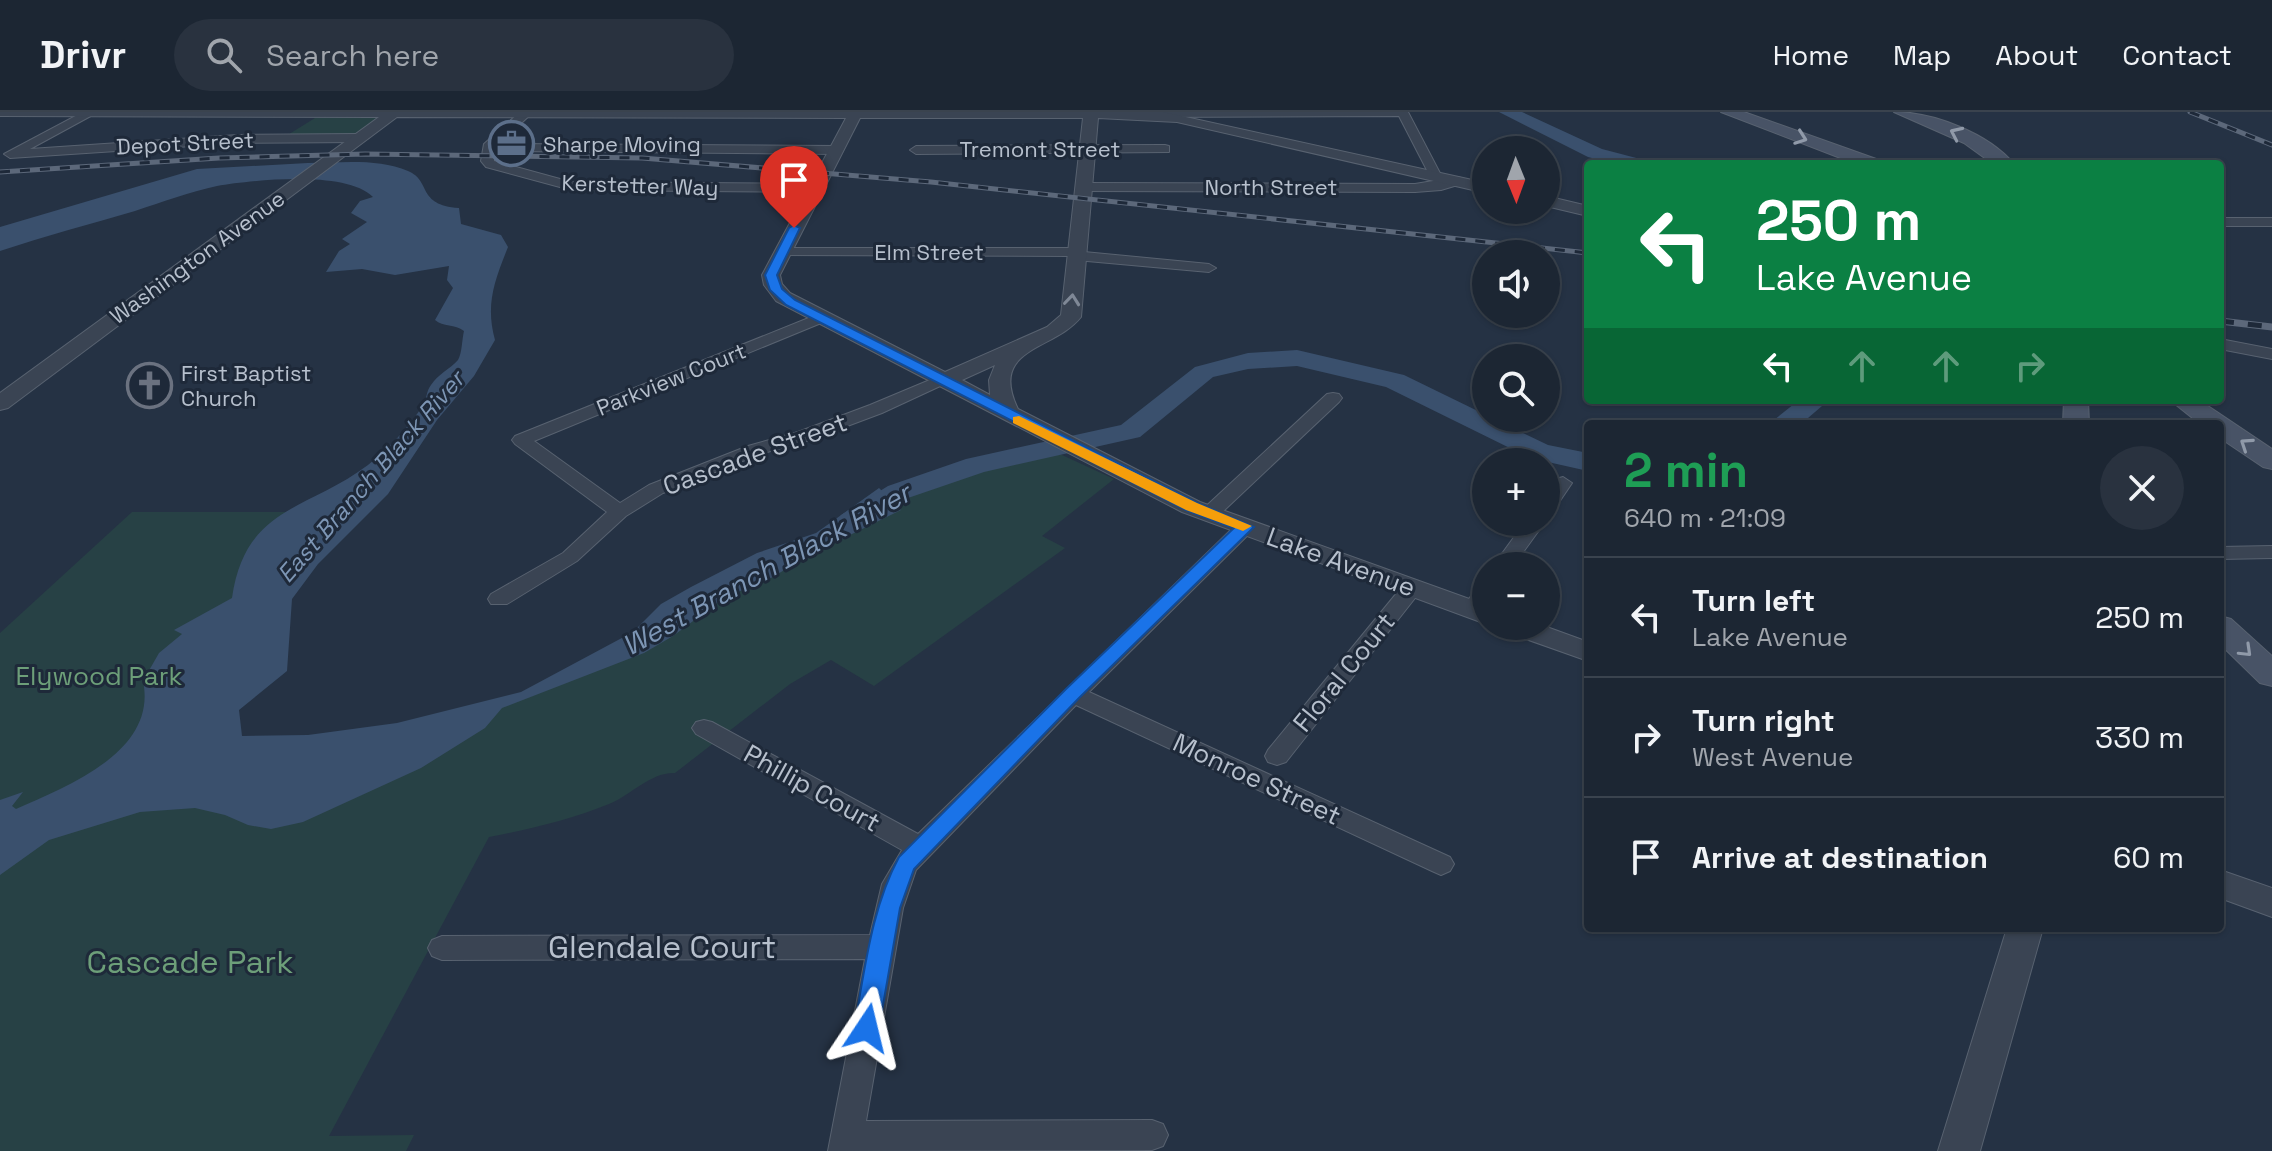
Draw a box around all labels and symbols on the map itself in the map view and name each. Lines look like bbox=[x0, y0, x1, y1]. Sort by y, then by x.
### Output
office icon: Sharpe Moving bbox=[488, 120, 536, 168]
street label: Depot Street bbox=[115, 125, 255, 161]
one-way arrow bbox=[1950, 127, 1964, 143]
one-way arrow bbox=[1793, 128, 1807, 145]
place label: Sharpe Moving bbox=[543, 130, 701, 158]
street label: Tremont Street bbox=[960, 135, 1120, 163]
north arrow bbox=[1472, 136, 1560, 224]
pin bbox=[760, 146, 828, 228]
street label: Kerstetter Way bbox=[561, 168, 719, 202]
street label: North Street bbox=[1205, 173, 1338, 201]
street label: Washington Avenue bbox=[104, 184, 290, 330]
street label: Elm Street bbox=[874, 238, 984, 266]
one-way arrow bbox=[1064, 293, 1081, 306]
street label: Parkview Court bbox=[592, 336, 750, 422]
place label: First Baptist Church bbox=[181, 359, 311, 412]
church icon: First Baptist Church bbox=[126, 362, 174, 410]
water label: East Branch Black River bbox=[270, 362, 473, 589]
street label: Cascade Street bbox=[658, 405, 852, 503]
one-way arrow bbox=[2240, 439, 2255, 454]
water label: West Branch Black River bbox=[615, 473, 920, 663]
street label: Lake Avenue bbox=[1262, 519, 1420, 605]
street label: Floral Court bbox=[1285, 605, 1403, 739]
one-way arrow bbox=[2237, 641, 2251, 656]
park label: Elywood Park bbox=[15, 659, 183, 693]
street label: Monroe Street bbox=[1168, 725, 1346, 833]
street label: Phillip Court bbox=[738, 737, 886, 839]
street label: Glendale Court bbox=[548, 927, 776, 967]
park label: Cascade Park bbox=[86, 942, 294, 982]
position arrow bbox=[825, 986, 909, 1070]

